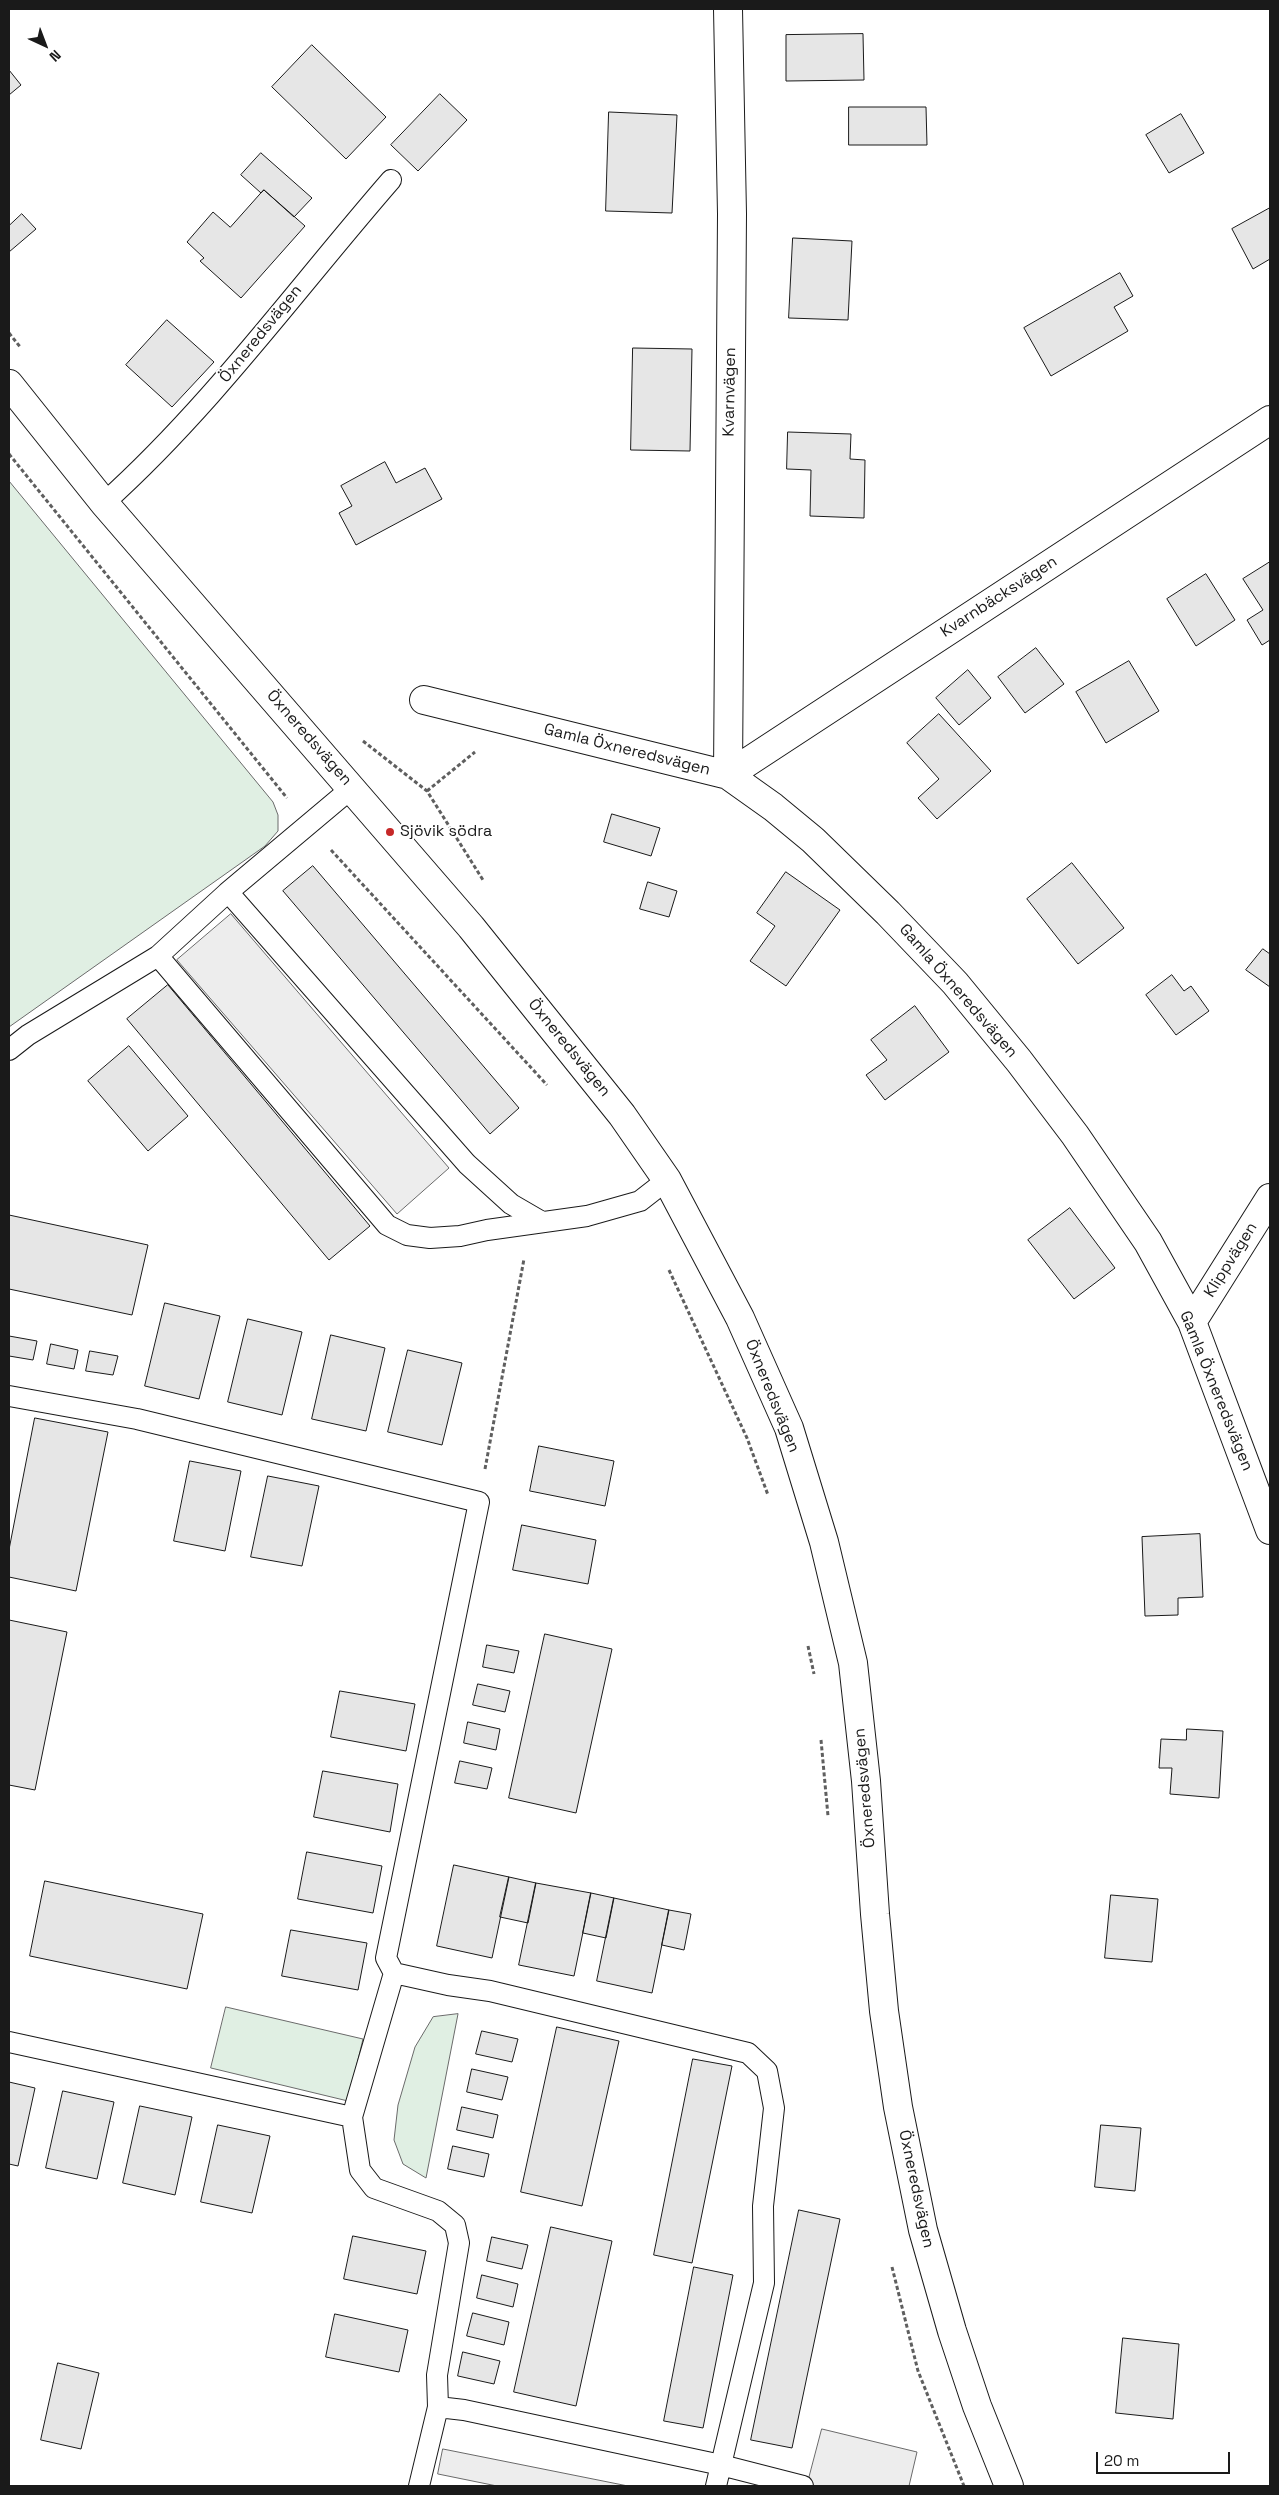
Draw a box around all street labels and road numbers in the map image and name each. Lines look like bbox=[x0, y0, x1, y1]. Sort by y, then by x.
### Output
street label: Öxneredsvägen bbox=[216, 281, 306, 387]
street label: Kvarnvägen bbox=[720, 347, 740, 437]
street label: Kvarnbäcksvägen bbox=[937, 552, 1061, 642]
street label: Öxneredsvägen bbox=[262, 686, 356, 790]
street label: Gamla Öxneredsvägen bbox=[542, 720, 712, 780]
street label: Gamla Öxneredsvägen bbox=[895, 920, 1021, 1062]
street label: Öxneredsvägen bbox=[524, 995, 614, 1101]
street label: Klippvägen bbox=[1200, 1219, 1262, 1301]
street label: Gamla Öxneredsvägen bbox=[1175, 1308, 1257, 1474]
street label: Öxneredsvägen bbox=[741, 1337, 803, 1455]
street label: Öxneredsvägen bbox=[850, 1727, 880, 1849]
street label: Öxneredsvägen bbox=[894, 2128, 938, 2250]

